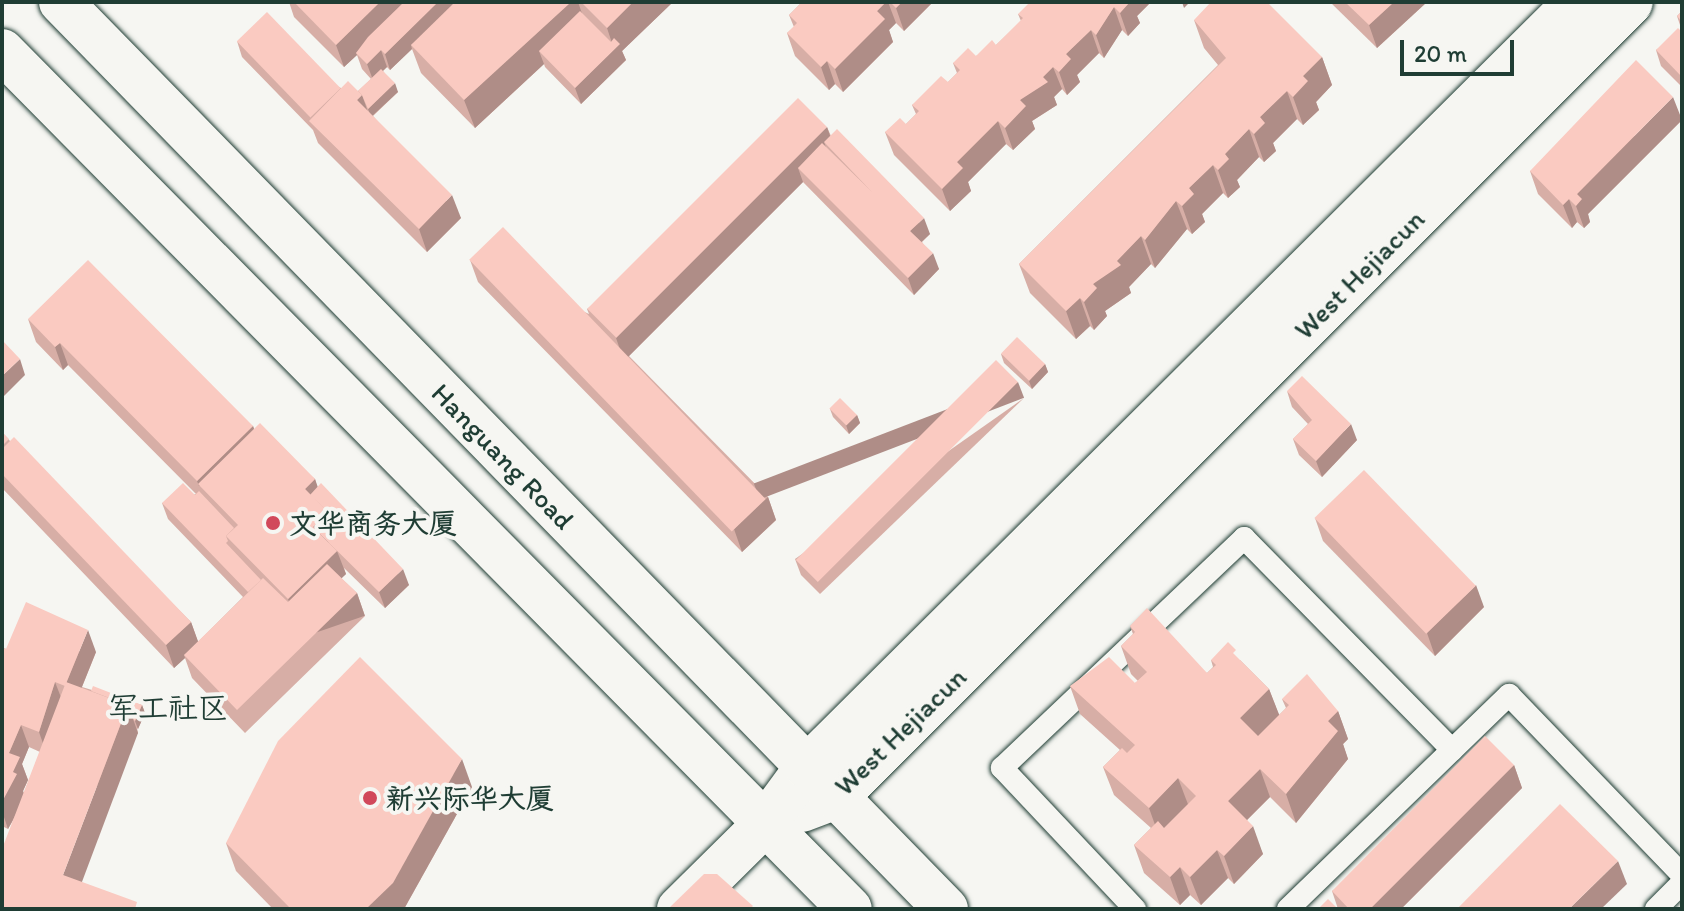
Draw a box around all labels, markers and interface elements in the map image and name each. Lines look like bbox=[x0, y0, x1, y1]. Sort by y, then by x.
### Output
scale bar bbox=[1404, 24, 1518, 74]
text: 20 m bbox=[1414, 39, 1467, 68]
street label: West Hejiacun bbox=[1287, 202, 1431, 346]
street label: Hanguang Road bbox=[425, 376, 581, 536]
place label: 文华商务大厦 bbox=[289, 506, 457, 540]
marker: 文华商务大厦 bbox=[264, 514, 282, 532]
street label: West Hejiacun bbox=[827, 660, 973, 802]
district label: 军工社区 bbox=[108, 690, 228, 726]
place label: 新兴际华大厦 bbox=[386, 781, 554, 815]
marker: 新兴际华大厦 bbox=[361, 789, 379, 807]

